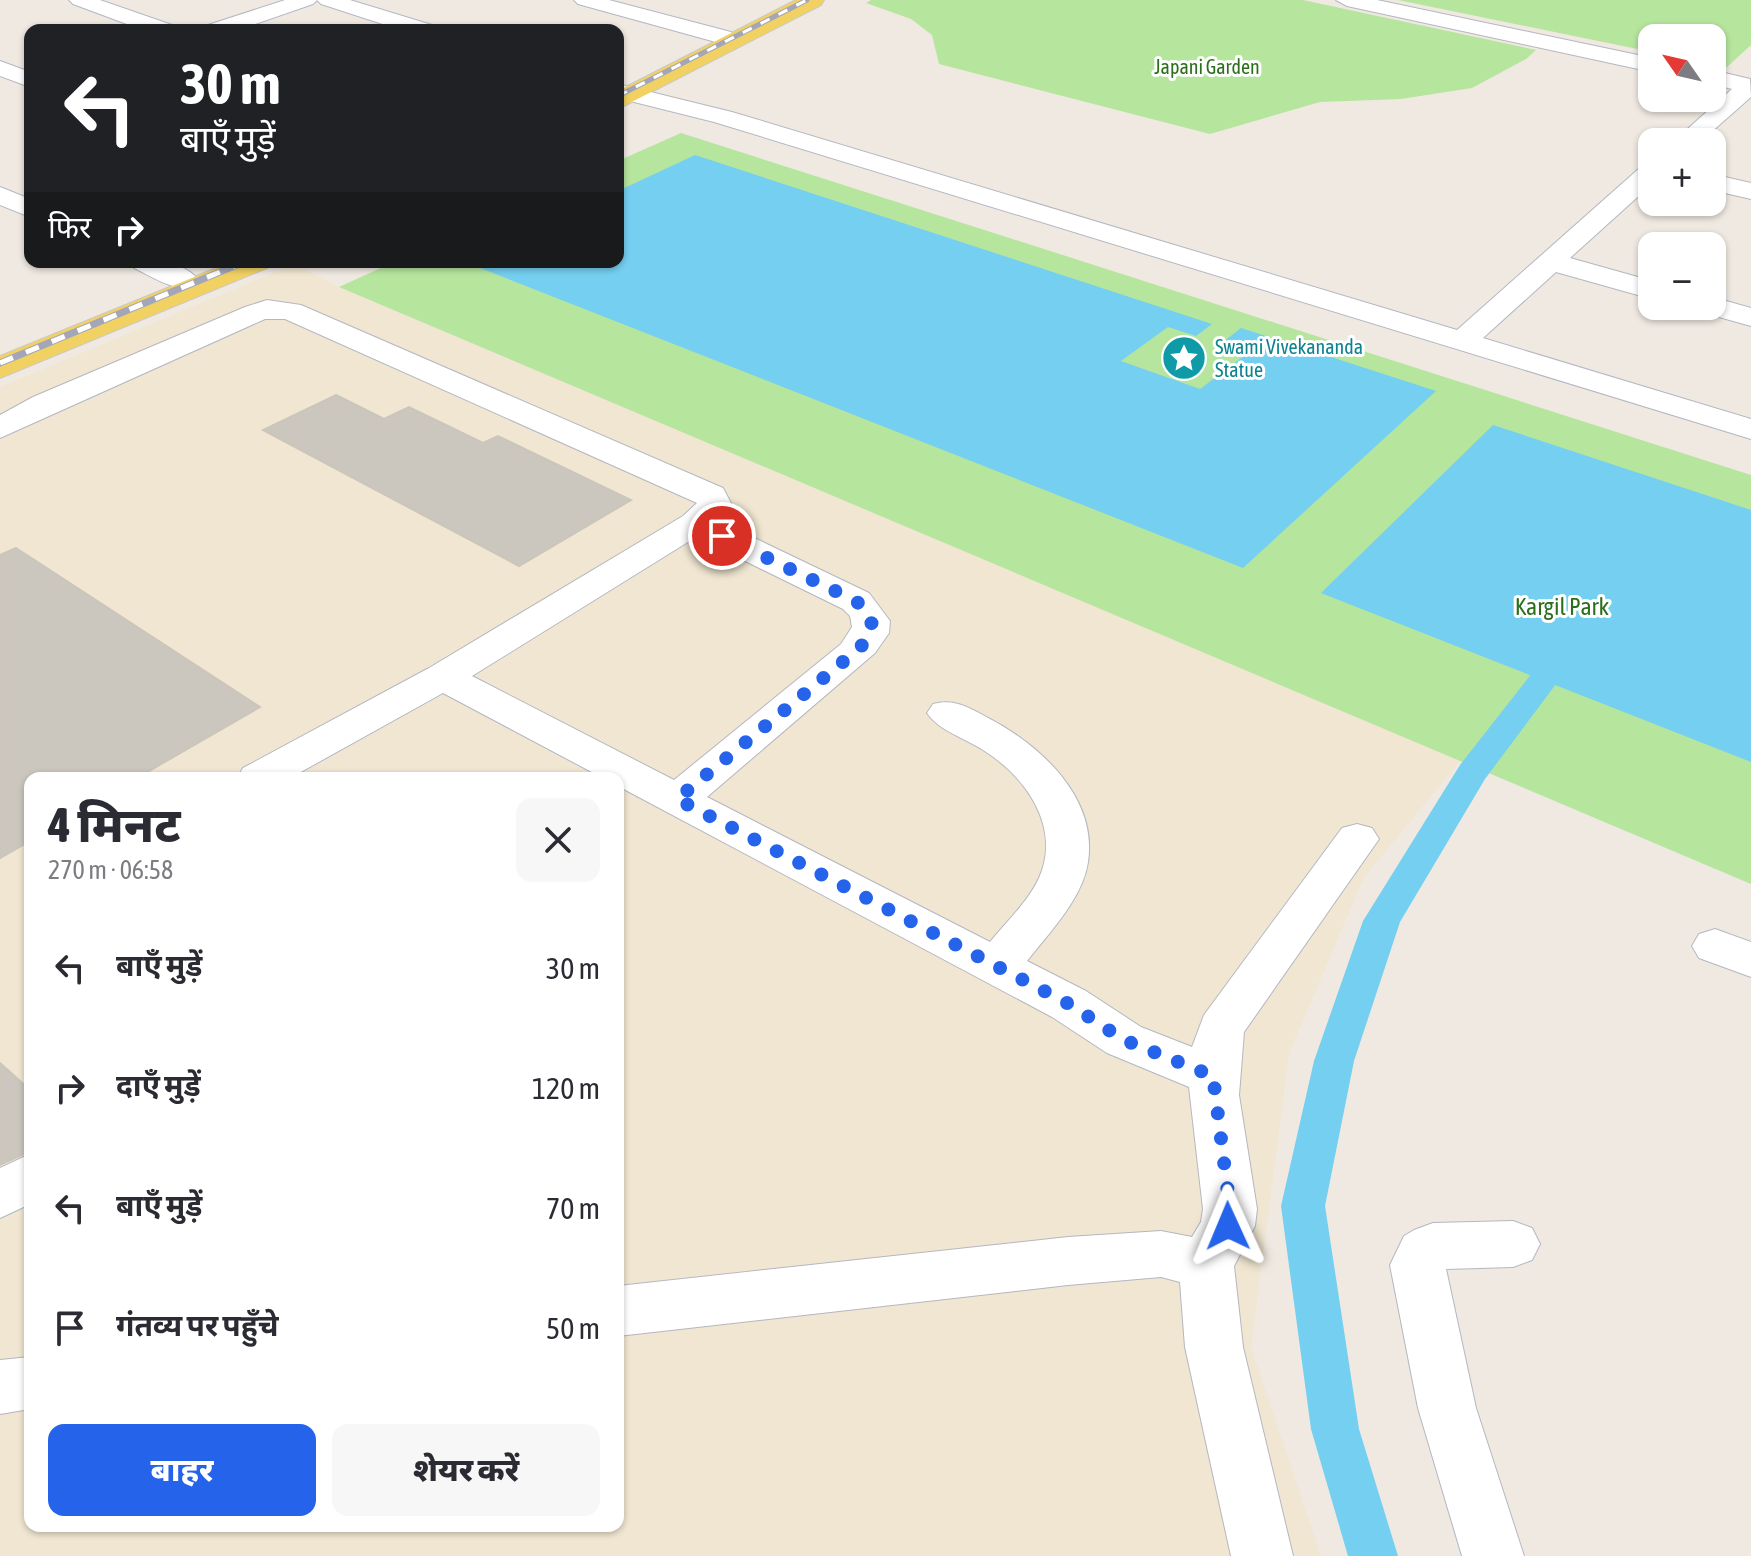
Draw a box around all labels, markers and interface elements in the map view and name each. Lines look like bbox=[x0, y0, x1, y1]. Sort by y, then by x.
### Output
north arrow bbox=[1638, 24, 1726, 112]
map controls bbox=[1638, 24, 1726, 320]
text: 30 m bbox=[180, 52, 281, 116]
park label: Japani Garden bbox=[1154, 55, 1260, 78]
icon: left bbox=[48, 56, 152, 160]
text: बाएँ मुड़ें bbox=[180, 118, 276, 160]
button: + bbox=[1638, 128, 1726, 216]
icon: right bbox=[107, 208, 151, 252]
text: फिर bbox=[48, 210, 91, 244]
button: − bbox=[1638, 232, 1726, 320]
place icon: Swami Vivekananda Statue bbox=[1160, 334, 1208, 382]
place label: Swami Vivekananda Statue bbox=[1215, 335, 1363, 381]
pin bbox=[688, 502, 756, 570]
icon: arrive bbox=[700, 514, 744, 558]
park label: Kargil Park bbox=[1515, 593, 1610, 620]
text: 4 मिनट bbox=[48, 797, 180, 852]
button: close bbox=[516, 798, 600, 882]
text: 270 m · 06:58 bbox=[48, 855, 173, 885]
icon: left bbox=[48, 946, 92, 990]
text: बाएँ मुड़ें bbox=[116, 948, 202, 982]
text: 30 m bbox=[546, 951, 600, 985]
icon: right bbox=[48, 1066, 92, 1110]
text: दाएँ मुड़ें bbox=[116, 1068, 201, 1102]
text: 120 m bbox=[532, 1071, 600, 1105]
position arrow bbox=[1186, 1184, 1270, 1268]
icon: left bbox=[48, 1186, 92, 1230]
text: बाएँ मुड़ें bbox=[116, 1188, 202, 1222]
text: 70 m bbox=[546, 1191, 600, 1225]
icon: arrive bbox=[48, 1306, 92, 1350]
text: गंतव्य पर पहुँचे bbox=[116, 1308, 278, 1342]
text: 50 m bbox=[546, 1311, 600, 1345]
button: बाहर bbox=[48, 1424, 316, 1516]
button: शेयर करें bbox=[332, 1424, 600, 1516]

